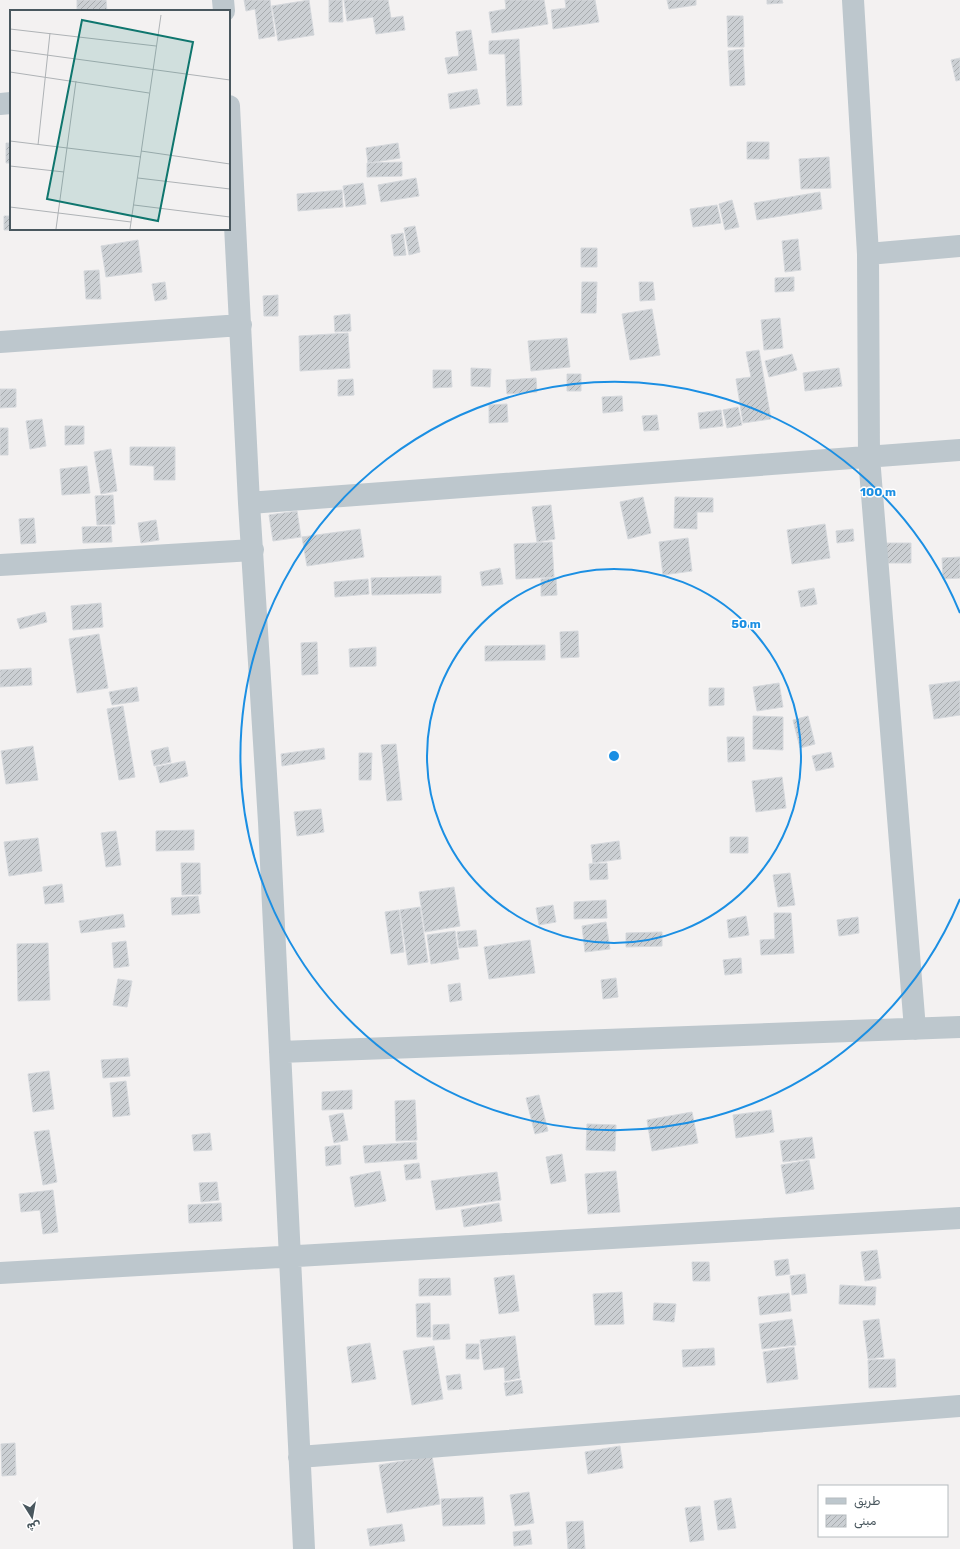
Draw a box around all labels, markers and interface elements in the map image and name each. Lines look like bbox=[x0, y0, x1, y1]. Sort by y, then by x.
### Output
inset map bbox=[10, 10, 230, 230]
text: 100 m bbox=[860, 485, 896, 499]
text: 50 m bbox=[731, 617, 761, 631]
centre of rings bbox=[607, 749, 621, 763]
legend bbox=[818, 1485, 948, 1537]
text: طريق bbox=[854, 1494, 880, 1509]
north arrow bbox=[12, 1497, 52, 1537]
text: مبنى bbox=[854, 1514, 877, 1529]
text: ش bbox=[26, 1519, 42, 1534]

